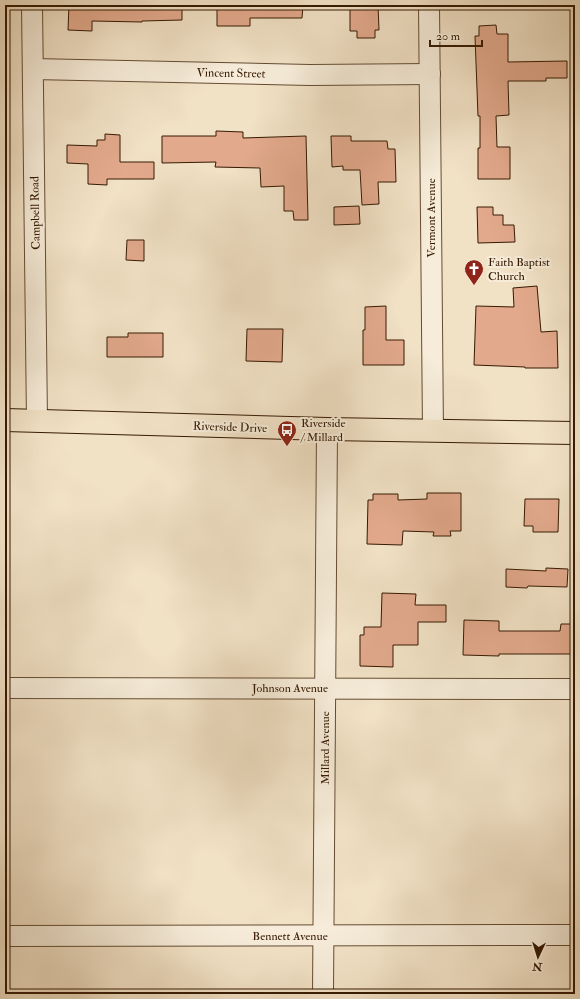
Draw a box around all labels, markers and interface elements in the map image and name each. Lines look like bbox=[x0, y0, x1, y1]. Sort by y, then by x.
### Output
scale bar bbox=[430, 22, 482, 48]
text: 20 m bbox=[436, 29, 461, 44]
street label: Vincent Street bbox=[196, 65, 266, 82]
street label: Campbell Road bbox=[27, 176, 44, 250]
street label: Vermont Avenue bbox=[424, 178, 439, 258]
place label: Faith Baptist Church bbox=[488, 255, 550, 284]
church icon: Faith Baptist Church bbox=[463, 258, 485, 286]
place label: Riverside / Millard bbox=[300, 416, 345, 445]
street label: Riverside Drive bbox=[193, 419, 267, 436]
bus stop icon: Riverside / Millard bbox=[276, 419, 298, 447]
street label: Johnson Avenue bbox=[251, 681, 328, 696]
street label: Millard Avenue bbox=[318, 711, 333, 785]
street label: Bennett Avenue bbox=[252, 929, 328, 944]
north arrow bbox=[518, 937, 558, 977]
text: N bbox=[531, 960, 544, 973]

